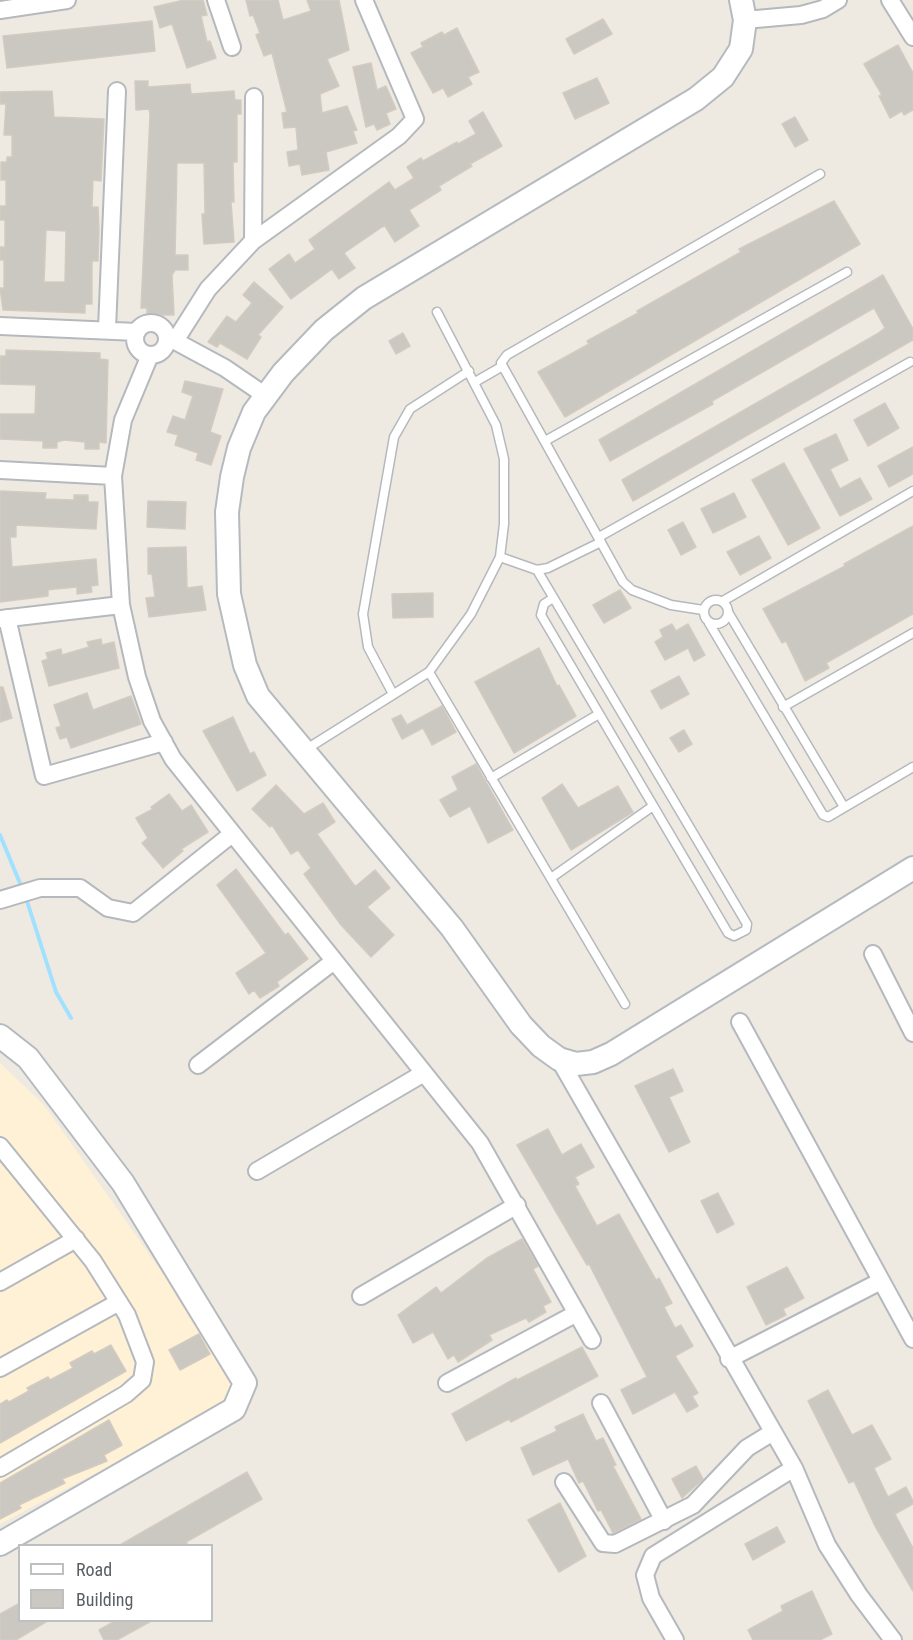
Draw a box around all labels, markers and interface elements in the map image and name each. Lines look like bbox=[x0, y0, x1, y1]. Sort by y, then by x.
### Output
legend bbox=[18, 1544, 213, 1622]
text: Road bbox=[76, 1559, 112, 1580]
text: Building bbox=[76, 1589, 133, 1610]

